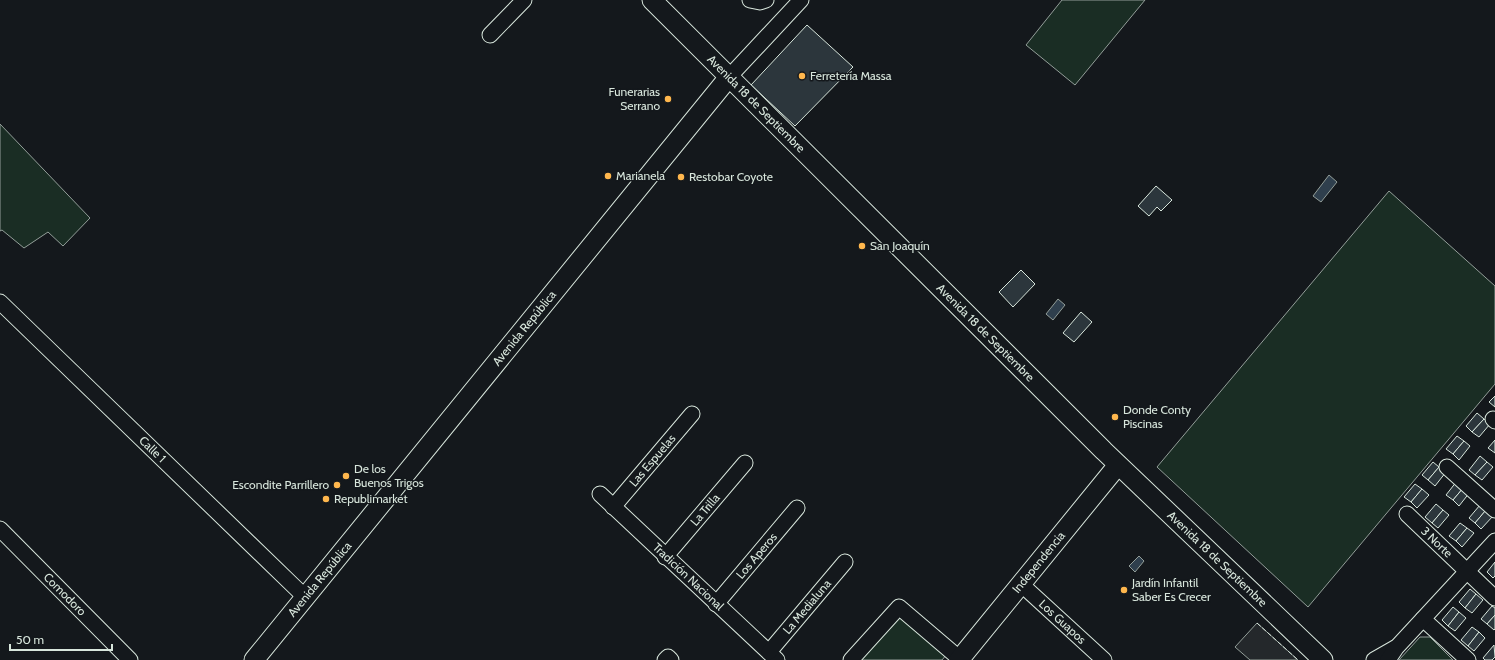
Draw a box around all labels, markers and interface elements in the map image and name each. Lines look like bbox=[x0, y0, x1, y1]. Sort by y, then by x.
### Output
street label: Avenida 18 de Septiembre bbox=[704, 51, 809, 156]
place label: Ferretería Massa bbox=[810, 68, 892, 83]
marker: Ferretería Massa bbox=[797, 71, 807, 81]
place label: Funerarias Serrano bbox=[609, 84, 660, 113]
marker: Funerarias Serrano bbox=[663, 94, 673, 104]
place label: Marianela bbox=[616, 168, 665, 183]
place label: Restobar Coyote bbox=[689, 169, 773, 184]
marker: Marianela bbox=[603, 171, 613, 181]
marker: Restobar Coyote bbox=[676, 172, 686, 182]
place label: San Joaquín bbox=[870, 238, 930, 253]
marker: San Joaquín bbox=[857, 241, 867, 251]
street label: Avenida 18 de Septiembre bbox=[934, 280, 1038, 384]
street label: Avenida República bbox=[489, 287, 559, 369]
place label: Donde Conty Piscinas bbox=[1123, 402, 1191, 431]
marker: Donde Conty Piscinas bbox=[1110, 412, 1120, 422]
street label: Las Espuelas bbox=[626, 431, 678, 489]
street label: Calle 1 bbox=[136, 433, 169, 465]
place label: De los Buenos Trigos bbox=[354, 461, 424, 490]
marker: De los Buenos Trigos bbox=[341, 471, 351, 481]
place label: Escondite Parrillero bbox=[232, 477, 329, 492]
marker: Escondite Parrillero bbox=[332, 480, 342, 490]
street label: La Trilla bbox=[687, 490, 723, 529]
place label: Republimarket bbox=[334, 491, 408, 506]
marker: Republimarket bbox=[321, 494, 331, 504]
street label: Avenida 18 de Septiembre bbox=[1165, 508, 1271, 610]
street label: 3 Norte bbox=[1418, 523, 1456, 561]
street label: Independencia bbox=[1009, 528, 1068, 596]
street label: Los Aperos bbox=[733, 529, 780, 582]
street label: Avenida República bbox=[284, 538, 355, 620]
street label: Tradición Nacional bbox=[650, 539, 727, 613]
street label: Comodoro bbox=[41, 569, 90, 619]
place label: Jardín Infantil Saber Es Crecer bbox=[1131, 575, 1211, 604]
street label: La Medialuna bbox=[779, 576, 834, 637]
marker: Jardín Infantil Saber Es Crecer bbox=[1119, 585, 1129, 595]
street label: Los Guapos bbox=[1036, 596, 1089, 647]
scale bar bbox=[10, 626, 112, 652]
text: 50 m bbox=[16, 632, 44, 647]

